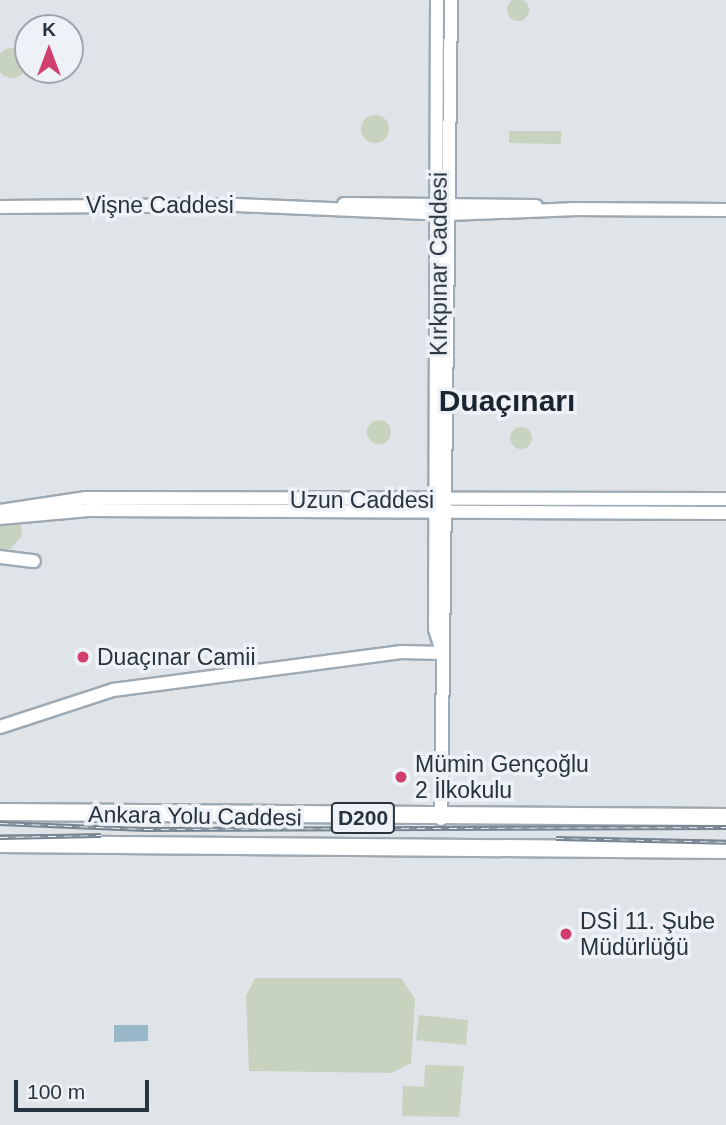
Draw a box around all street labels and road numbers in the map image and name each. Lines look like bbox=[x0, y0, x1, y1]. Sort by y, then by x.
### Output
street label: Kırkpınar Caddesi bbox=[425, 172, 453, 356]
street label: Vişne Caddesi bbox=[86, 191, 234, 219]
street label: Uzun Caddesi bbox=[290, 486, 434, 514]
street label: Ankara Yolu Caddesi bbox=[88, 800, 302, 832]
road number: D200 bbox=[330, 800, 396, 836]

